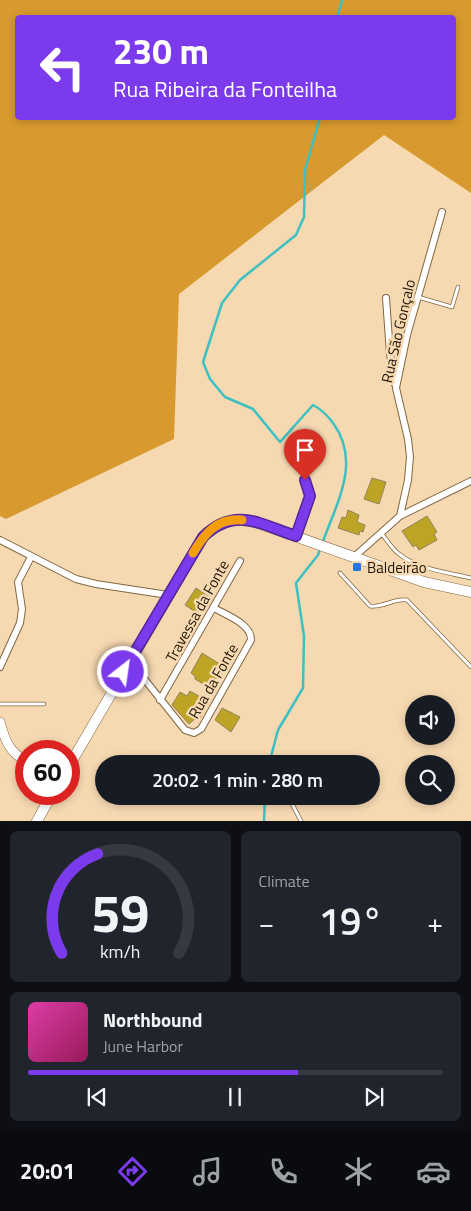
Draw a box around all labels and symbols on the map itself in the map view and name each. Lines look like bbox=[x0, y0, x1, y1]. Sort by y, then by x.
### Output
street label: Rua São Gonçalo bbox=[375, 277, 421, 385]
pin bbox=[284, 429, 326, 480]
street label: Travessa da Fonte bbox=[159, 556, 235, 666]
place label: Baldeirão bbox=[367, 556, 427, 579]
marker: Baldeirão bbox=[351, 561, 363, 573]
street label: Rua da Fonte bbox=[182, 639, 244, 723]
position arrow bbox=[96, 645, 148, 697]
speed limit sign: 60 bbox=[15, 740, 80, 805]

